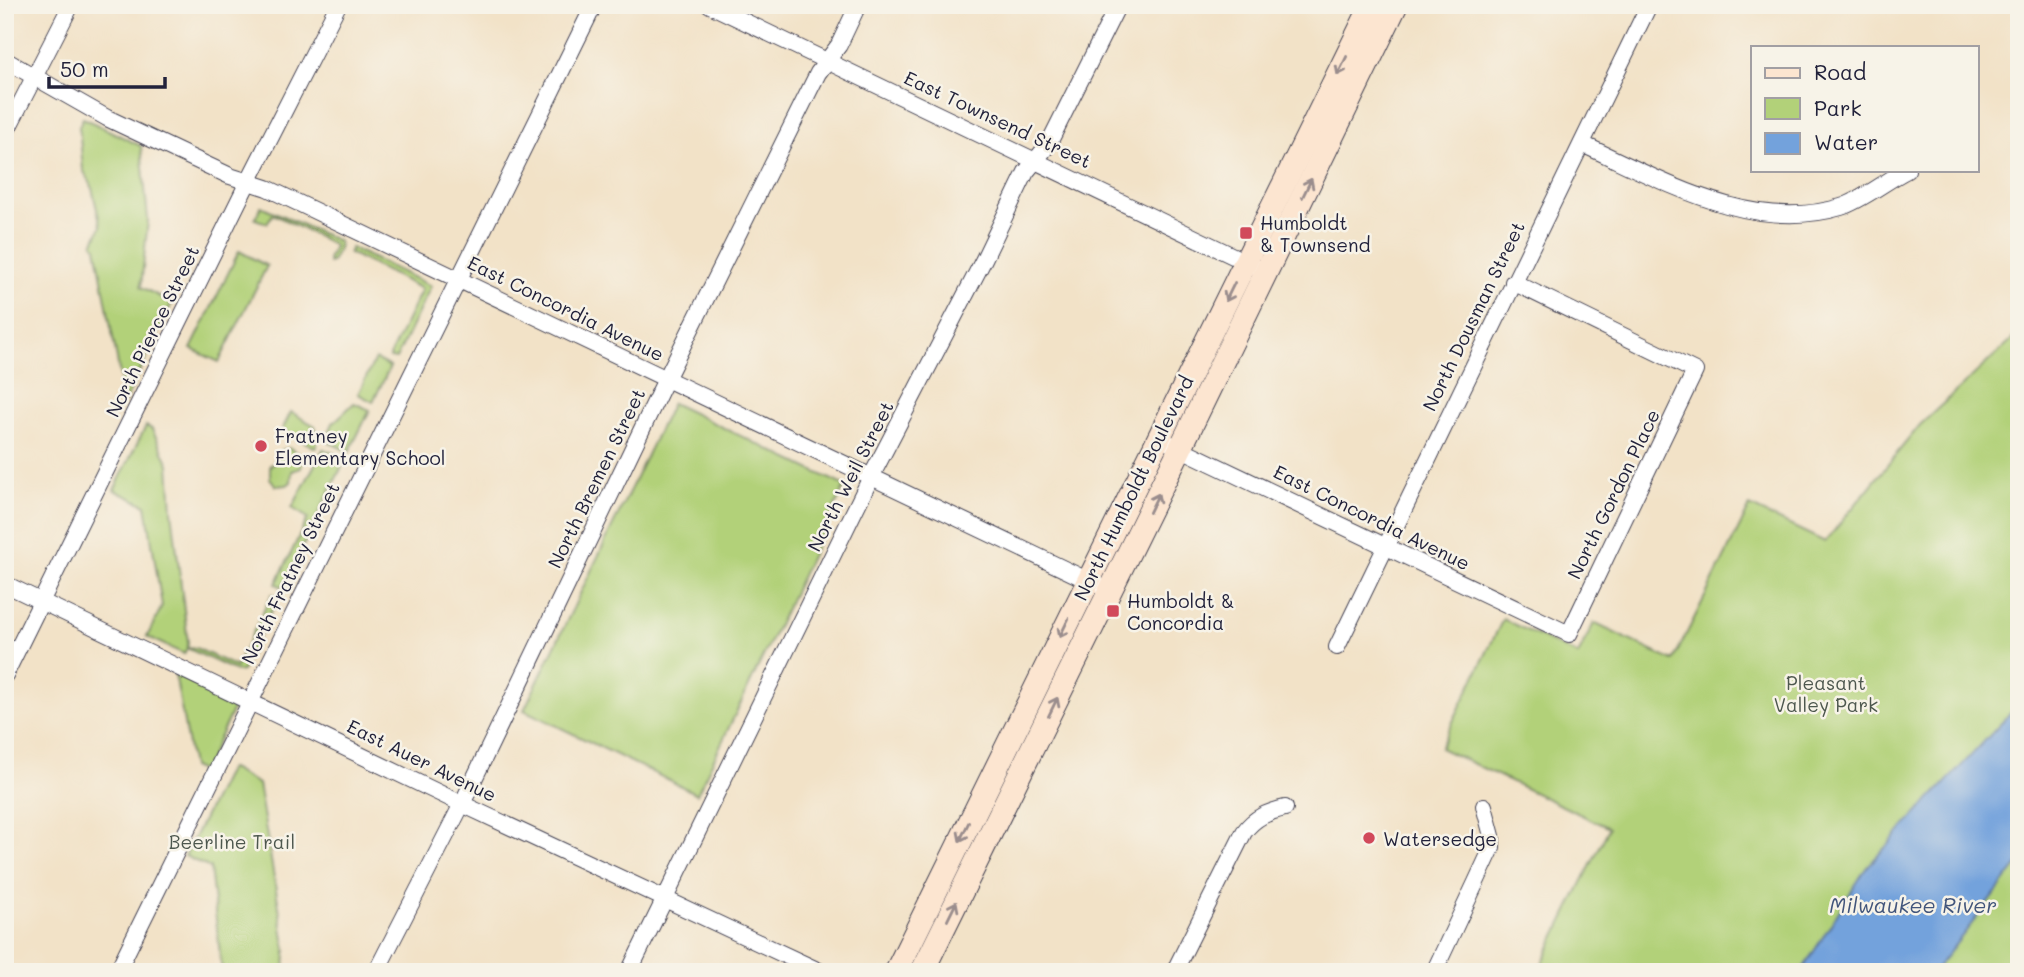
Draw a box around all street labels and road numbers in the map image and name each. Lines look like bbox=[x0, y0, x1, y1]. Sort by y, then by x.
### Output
street label: East Townsend Street bbox=[900, 65, 1096, 173]
street label: North Dousman Street bbox=[1416, 217, 1530, 415]
street label: North Pierce Street bbox=[100, 241, 204, 421]
street label: East Concordia Avenue bbox=[464, 250, 668, 366]
street label: North Humboldt Boulevard bbox=[1068, 371, 1198, 605]
street label: North Bremen Street bbox=[542, 384, 650, 572]
street label: North Weil Street bbox=[801, 397, 899, 555]
street label: North Gordon Place bbox=[1561, 405, 1665, 583]
street label: East Concordia Avenue bbox=[1270, 459, 1474, 575]
street label: North Fratney Street bbox=[235, 478, 345, 668]
street label: East Auer Avenue bbox=[343, 713, 501, 807]

